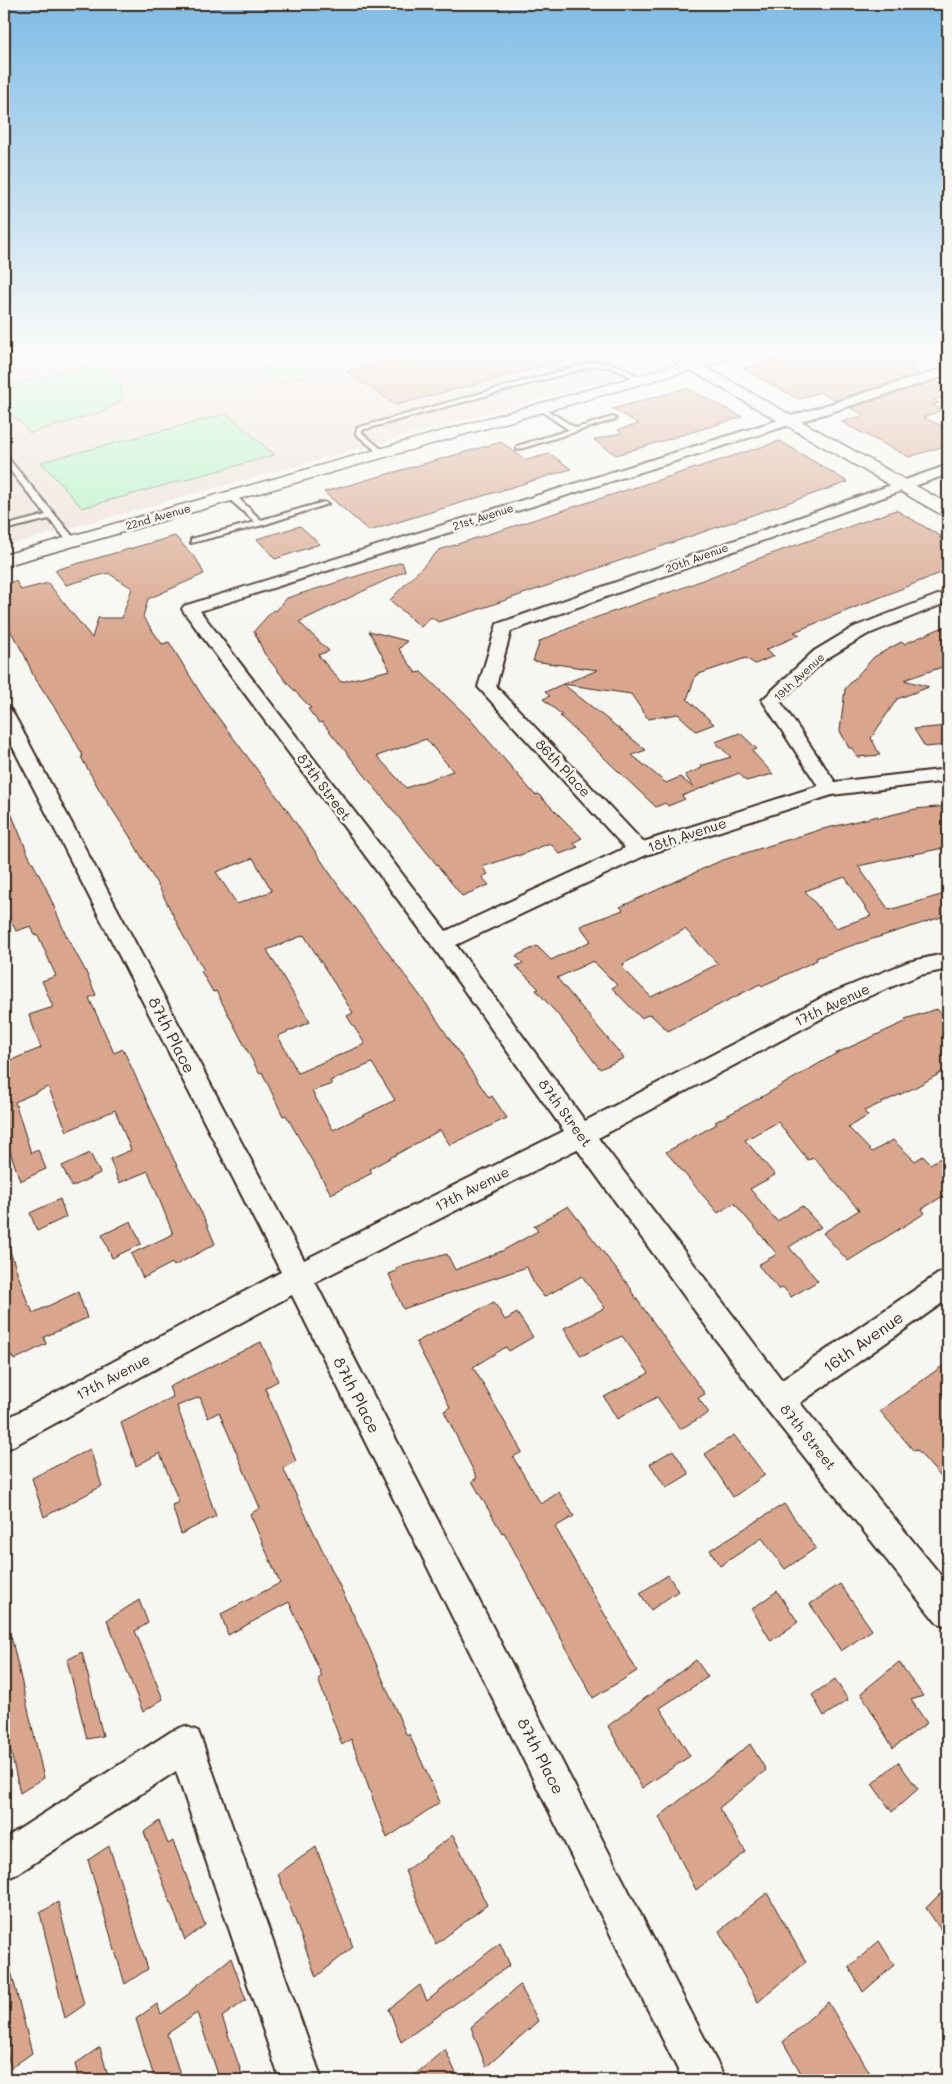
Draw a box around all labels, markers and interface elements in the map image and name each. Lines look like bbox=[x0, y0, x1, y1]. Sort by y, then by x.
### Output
street label: 22nd Avenue bbox=[124, 500, 192, 533]
street label: 21st Avenue bbox=[451, 500, 515, 533]
street label: 20th Avenue bbox=[663, 539, 730, 576]
street label: 19th Avenue bbox=[770, 649, 827, 704]
street label: 86th Place bbox=[531, 734, 595, 801]
street label: 87th Street bbox=[293, 749, 356, 824]
street label: 18th Avenue bbox=[645, 813, 729, 856]
street label: 17th Avenue bbox=[791, 979, 873, 1030]
street label: 87th Place bbox=[144, 993, 201, 1076]
street label: 87th Street bbox=[534, 1075, 596, 1150]
street label: 17th Avenue bbox=[431, 1162, 512, 1215]
street label: 16th Avenue bbox=[818, 1306, 907, 1377]
street label: 17th Avenue bbox=[73, 1349, 153, 1404]
street label: 87th Place bbox=[329, 1353, 386, 1436]
street label: 87th Street bbox=[776, 1400, 841, 1474]
street label: 87th Place bbox=[513, 1714, 570, 1797]

